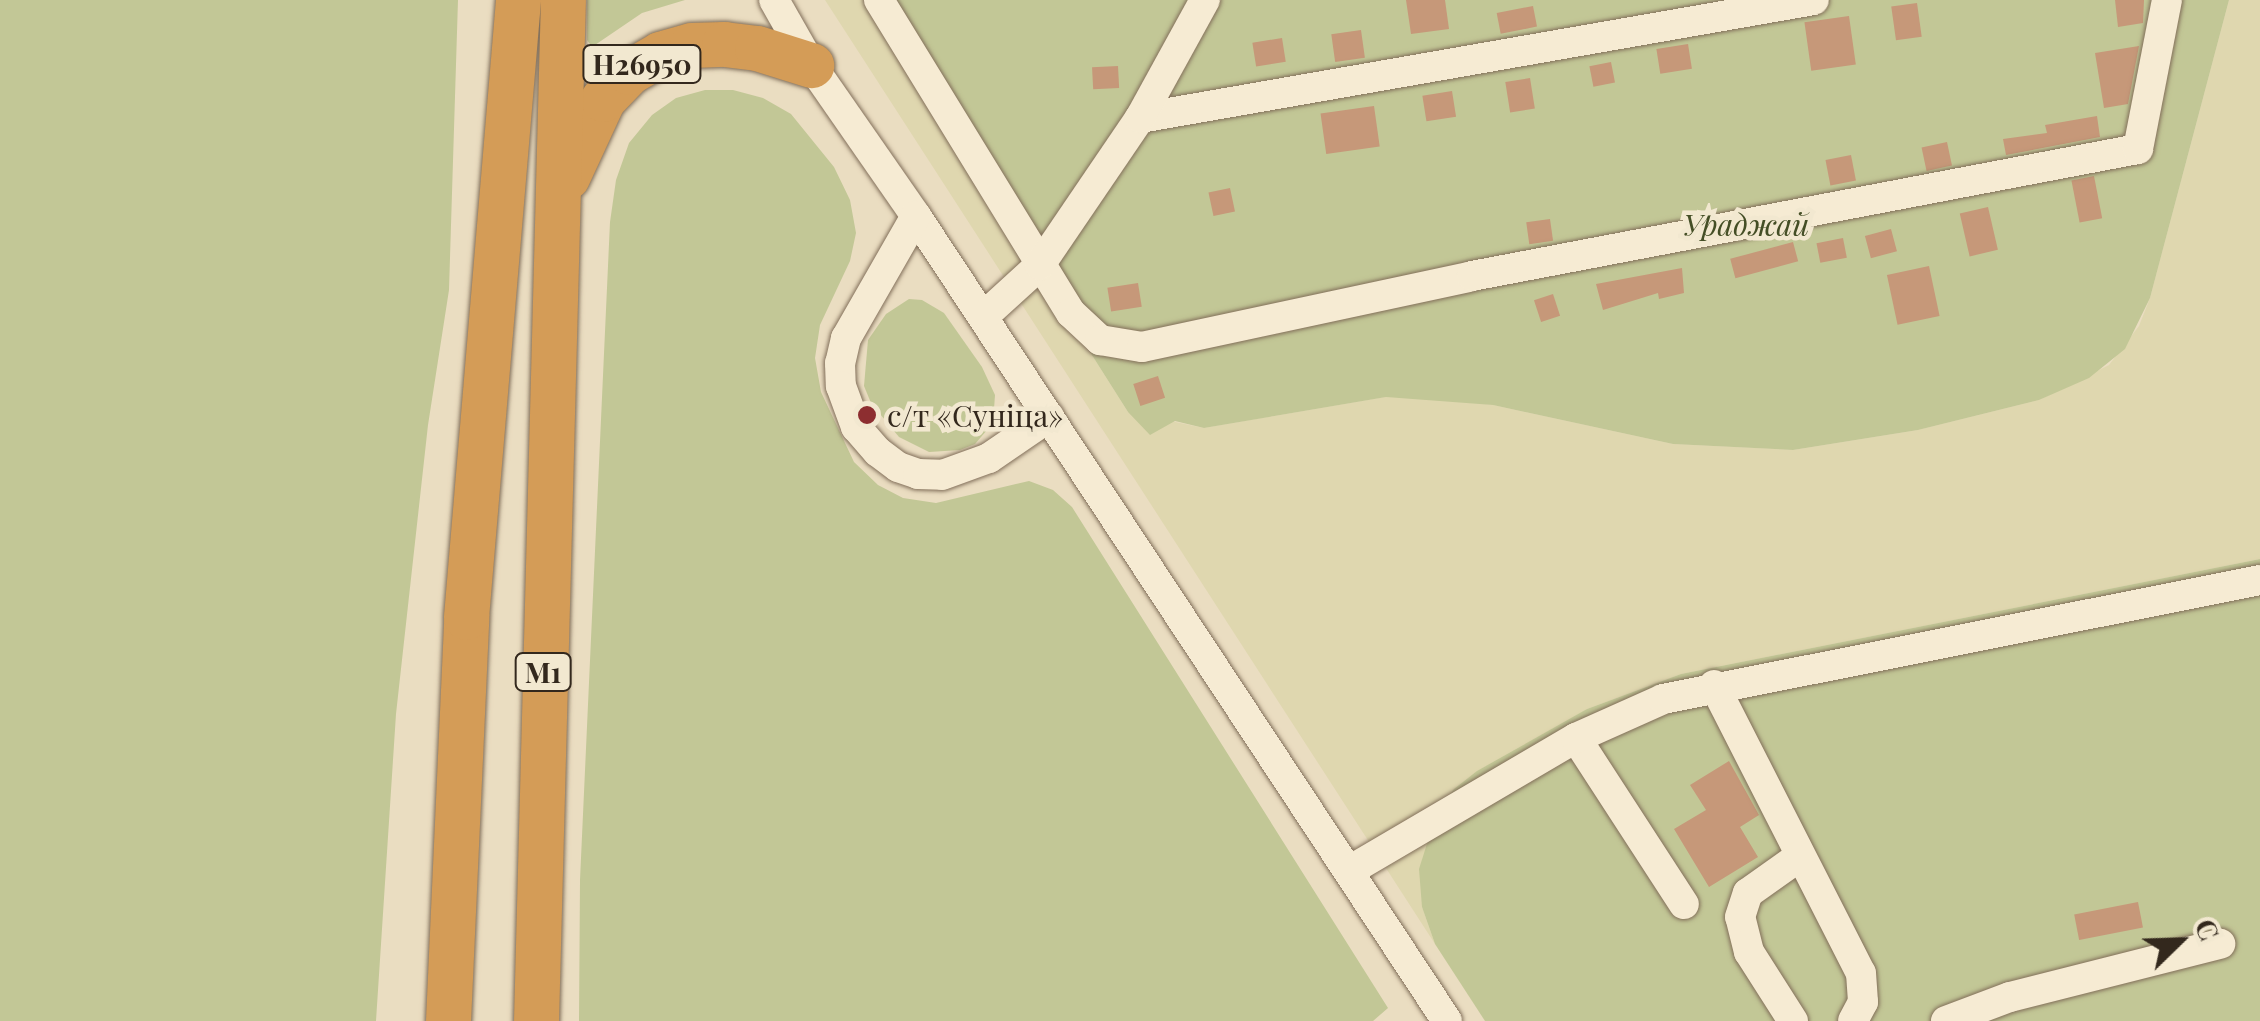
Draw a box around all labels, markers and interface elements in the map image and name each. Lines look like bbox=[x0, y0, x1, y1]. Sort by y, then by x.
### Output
road number: Н26950 bbox=[582, 41, 702, 87]
park label: Ураджай bbox=[1683, 206, 1809, 242]
place label: с/т «Суніца» bbox=[887, 397, 1063, 433]
marker: с/т «Суніца» bbox=[856, 404, 878, 426]
road number: М1 bbox=[513, 649, 573, 695]
north arrow bbox=[2130, 891, 2230, 991]
text: С bbox=[2187, 913, 2229, 945]

